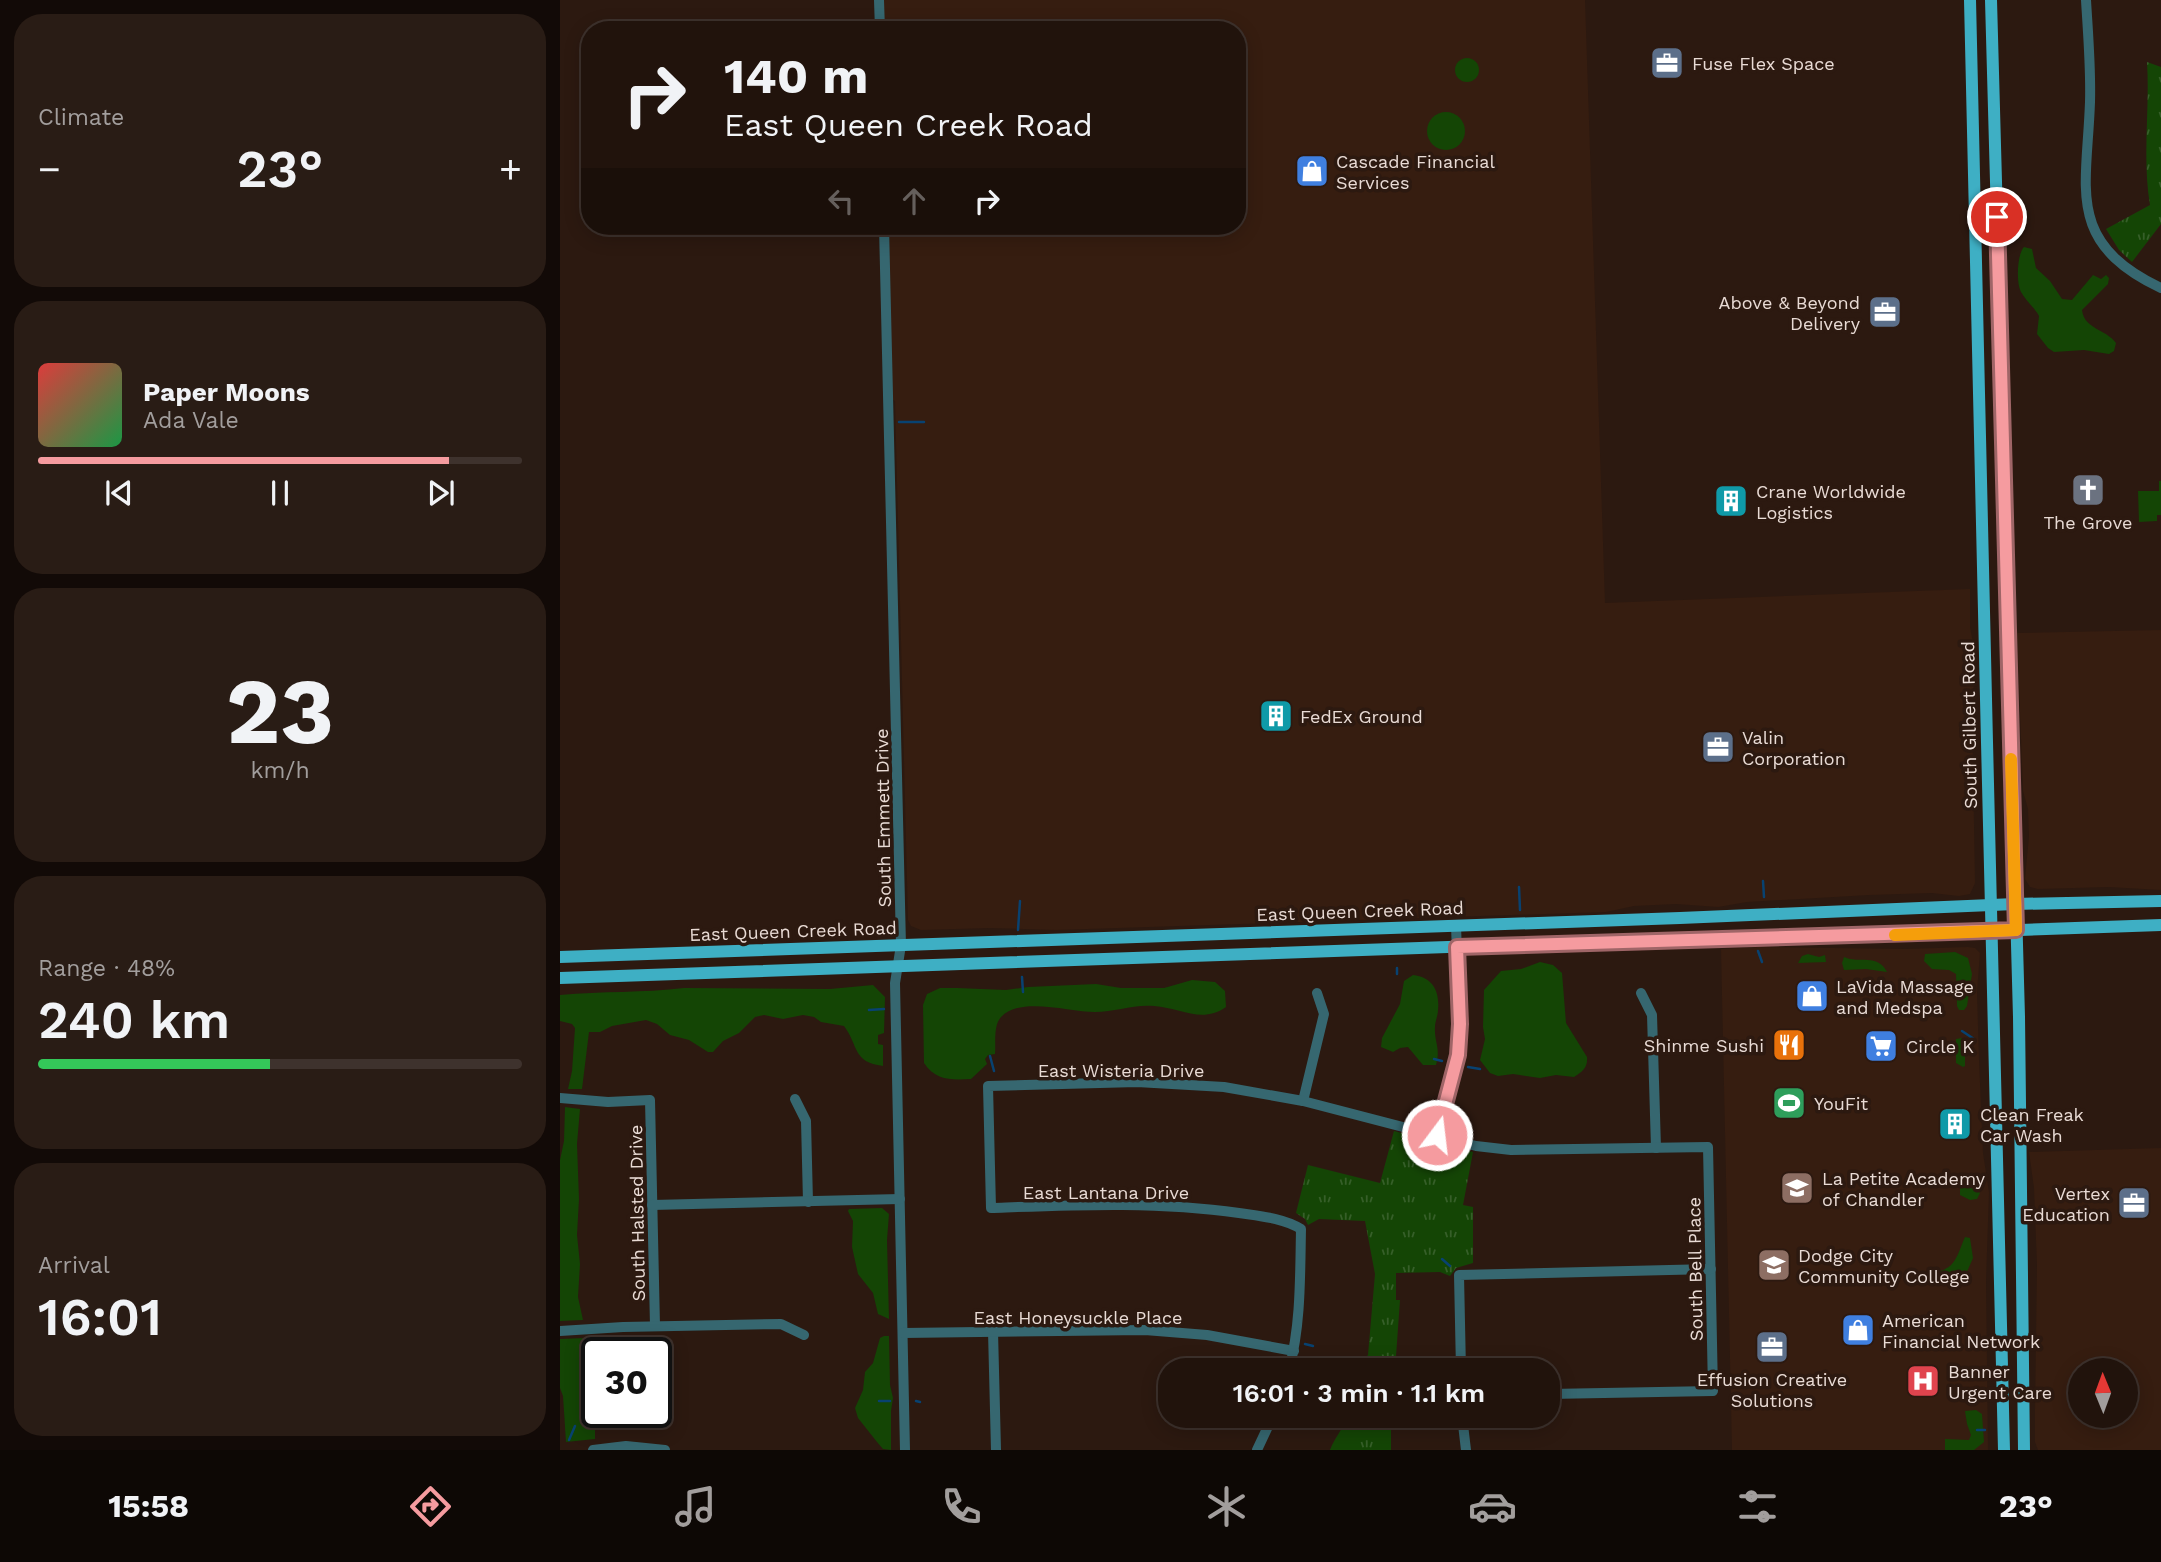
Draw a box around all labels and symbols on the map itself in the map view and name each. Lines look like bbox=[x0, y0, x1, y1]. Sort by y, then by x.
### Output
office icon: Fuse Flex Space bbox=[1648, 44, 1686, 82]
place label: Fuse Flex Space bbox=[1692, 53, 1835, 74]
place label: Cascade Financial Services bbox=[1336, 151, 1495, 193]
shop icon: Cascade Financial Services bbox=[1293, 152, 1331, 190]
pin bbox=[1967, 187, 2027, 247]
place label: Above & Beyond Delivery bbox=[1719, 292, 1861, 334]
office icon: Above & Beyond Delivery bbox=[1866, 293, 1904, 331]
church icon: The Grove bbox=[2069, 471, 2107, 509]
place label: Crane Worldwide Logistics bbox=[1756, 481, 1906, 523]
building icon: Crane Worldwide Logistics bbox=[1712, 482, 1750, 520]
place label: The Grove bbox=[2044, 512, 2132, 533]
street label: South Gilbert Road bbox=[1957, 641, 1981, 809]
building icon: FedEx Ground bbox=[1257, 697, 1295, 735]
place label: FedEx Ground bbox=[1300, 706, 1423, 727]
place label: Valin Corporation bbox=[1742, 727, 1846, 769]
street label: South Emmett Drive bbox=[871, 728, 895, 908]
office icon: Valin Corporation bbox=[1699, 728, 1737, 766]
street label: East Queen Creek Road bbox=[1256, 897, 1464, 925]
street label: East Queen Creek Road bbox=[689, 917, 897, 945]
place label: LaVida Massage and Medspa bbox=[1836, 976, 1974, 1018]
shop icon: LaVida Massage and Medspa bbox=[1793, 977, 1831, 1015]
restaurant icon: Shinme Sushi bbox=[1770, 1026, 1808, 1064]
supermarket icon: Circle K bbox=[1862, 1027, 1900, 1065]
place label: Shinme Sushi bbox=[1644, 1035, 1764, 1056]
place label: Circle K bbox=[1906, 1036, 1974, 1057]
street label: East Wisteria Drive bbox=[1038, 1060, 1204, 1081]
sports icon: YouFit bbox=[1770, 1084, 1808, 1122]
place label: YouFit bbox=[1814, 1093, 1869, 1114]
position arrow bbox=[1400, 1098, 1474, 1172]
place label: Clean Freak Car Wash bbox=[1980, 1104, 2084, 1146]
building icon: Clean Freak Car Wash bbox=[1936, 1105, 1974, 1143]
street label: South Halsted Drive bbox=[625, 1124, 649, 1302]
place label: La Petite Academy of Chandler bbox=[1822, 1168, 1986, 1210]
school or university icon: La Petite Academy of Chandler bbox=[1778, 1169, 1816, 1207]
street label: East Lantana Drive bbox=[1023, 1182, 1189, 1203]
place label: Vertex Education bbox=[2022, 1183, 2110, 1225]
office icon: Vertex Education bbox=[2115, 1184, 2153, 1222]
street label: South Bell Place bbox=[1683, 1197, 1707, 1341]
place label: Dodge City Community College bbox=[1798, 1245, 1970, 1287]
school or university icon: Dodge City Community College bbox=[1755, 1246, 1793, 1284]
street label: East Honeysuckle Place bbox=[974, 1307, 1182, 1328]
place label: American Financial Network bbox=[1882, 1310, 2040, 1352]
shop icon: American Financial Network bbox=[1839, 1311, 1877, 1349]
office icon: Effusion Creative Solutions bbox=[1753, 1328, 1791, 1366]
speed limit sign: 30 bbox=[581, 1337, 672, 1428]
north arrow bbox=[2068, 1358, 2138, 1428]
place label: Banner Urgent Care bbox=[1948, 1361, 2052, 1403]
hospital icon: Banner Urgent Care bbox=[1904, 1362, 1942, 1400]
place label: Effusion Creative Solutions bbox=[1697, 1369, 1847, 1411]

